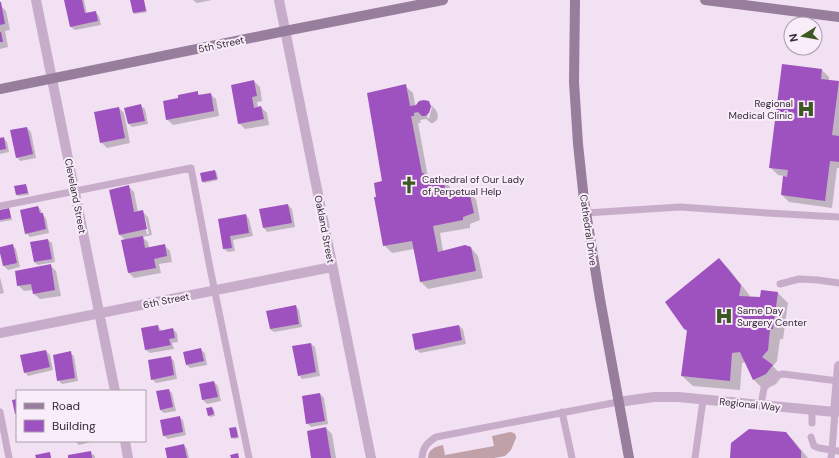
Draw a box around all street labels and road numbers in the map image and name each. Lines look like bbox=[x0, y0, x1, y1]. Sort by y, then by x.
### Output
street label: 5th Street bbox=[197, 33, 245, 56]
street label: Cleveland Street bbox=[62, 157, 89, 235]
street label: Oakland Street bbox=[312, 194, 337, 264]
street label: Cathedral Drive bbox=[577, 194, 600, 267]
street label: 6th Street bbox=[142, 290, 190, 311]
street label: Regional Way bbox=[719, 395, 782, 414]

